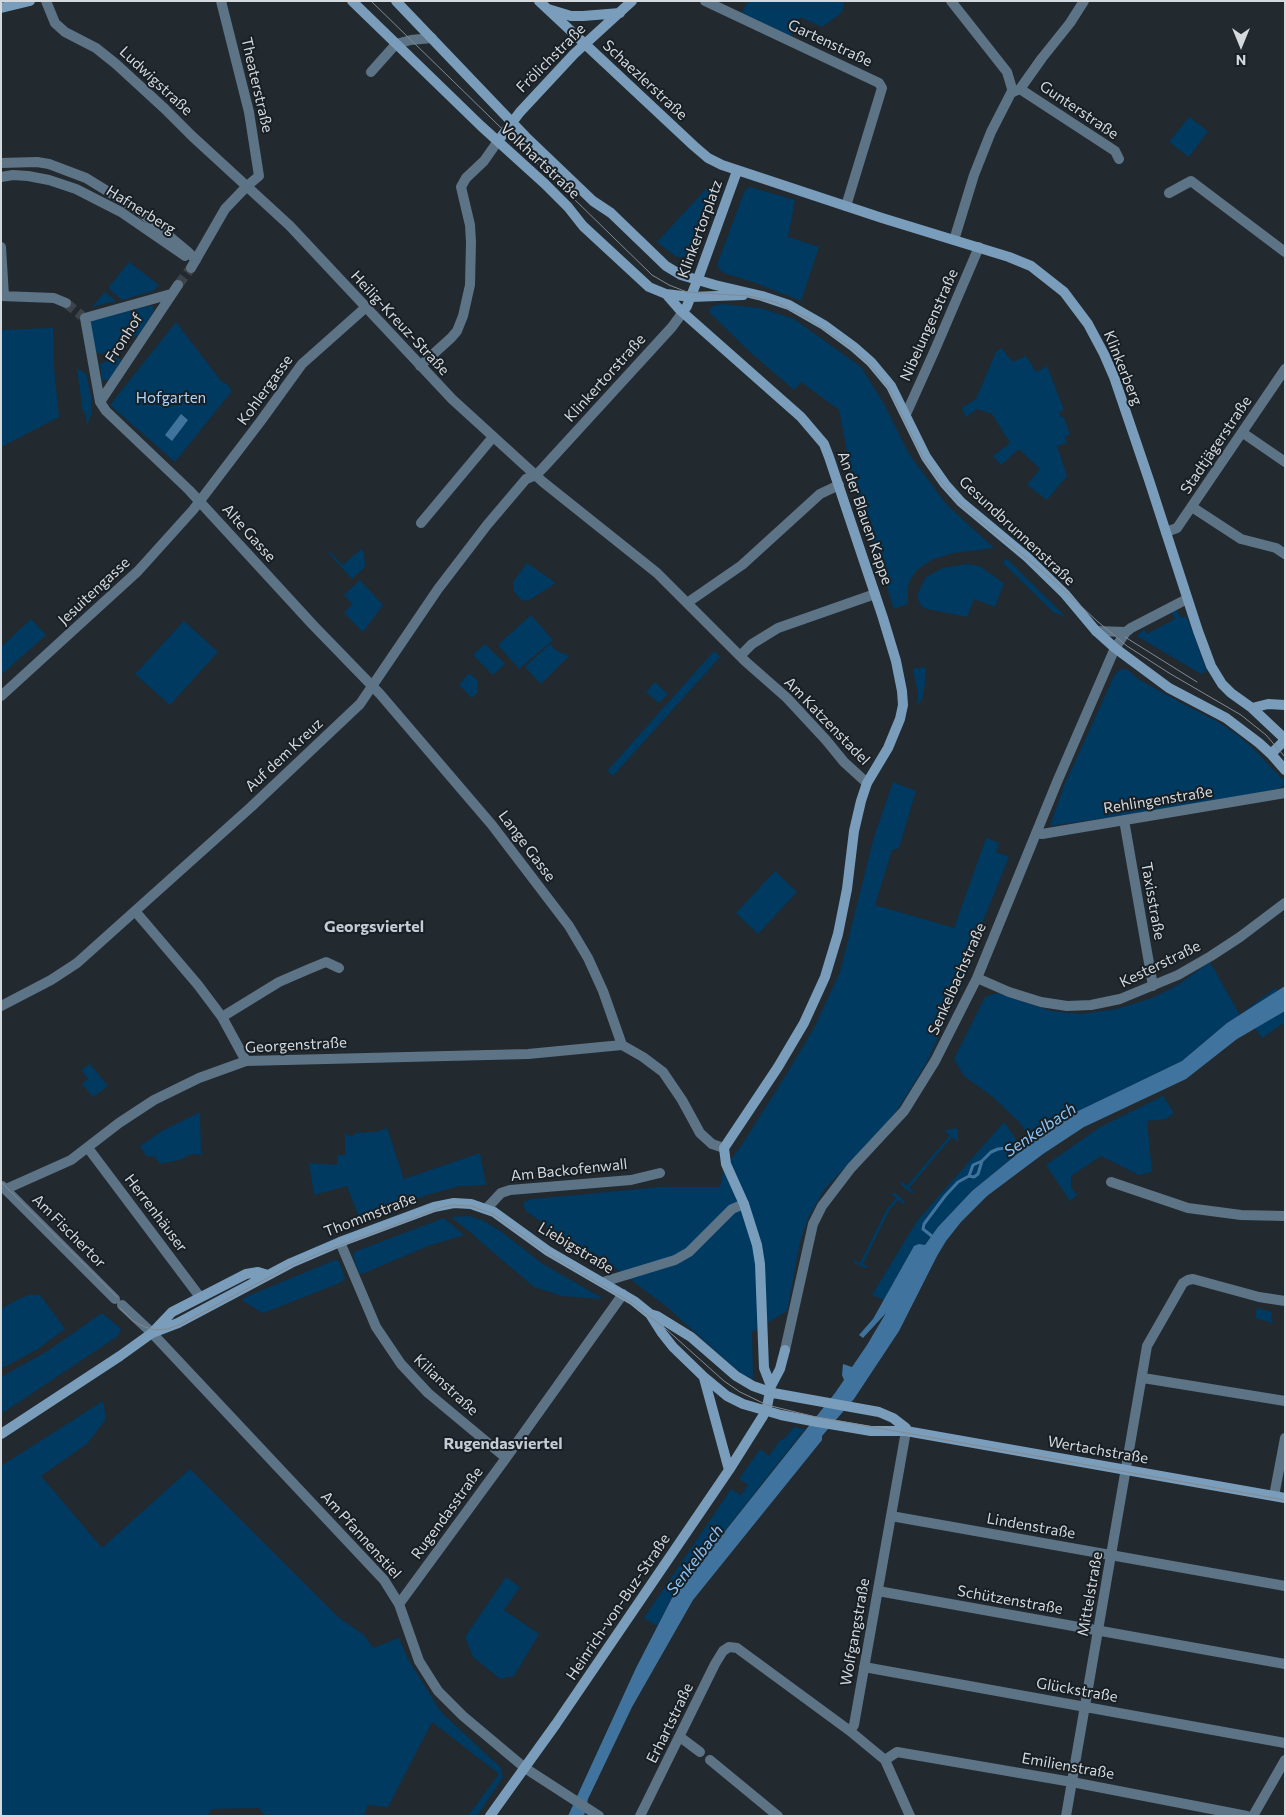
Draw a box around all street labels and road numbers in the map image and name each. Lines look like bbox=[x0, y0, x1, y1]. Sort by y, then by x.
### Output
street label: Gartenstraße bbox=[785, 16, 875, 70]
street label: Frölichstraße bbox=[513, 20, 589, 96]
street label: Theaterstraße bbox=[237, 36, 277, 134]
street label: Schaezlerstraße bbox=[599, 36, 691, 124]
street label: Ludwigstraße bbox=[116, 43, 196, 119]
street label: Gunterstraße bbox=[1036, 77, 1122, 143]
street label: Volkhartstraße bbox=[496, 120, 584, 202]
street label: Klinkertorplatz bbox=[674, 177, 726, 281]
street label: Hafnerberg bbox=[103, 182, 179, 238]
street label: Nibelungenstraße bbox=[896, 266, 962, 384]
street label: Heilig-Kreuz-Straße bbox=[347, 267, 453, 379]
street label: Fronhof bbox=[101, 310, 147, 366]
street label: Klinkerberg bbox=[1100, 328, 1146, 408]
street label: Klinkertorstraße bbox=[561, 330, 649, 426]
street label: Kohlergasse bbox=[234, 351, 296, 429]
street label: Stadtjägerstraße bbox=[1177, 393, 1255, 497]
street label: An der Blauen Kappe bbox=[834, 449, 896, 587]
street label: Gesundbrunnenstraße bbox=[955, 473, 1079, 589]
street label: Alte Gasse bbox=[218, 500, 280, 566]
street label: Jesuitengasse bbox=[54, 553, 134, 629]
street label: Am Katzenstadel bbox=[780, 673, 874, 769]
street label: Auf dem Kreuz bbox=[241, 715, 327, 795]
street label: Rehlingenstraße bbox=[1102, 782, 1214, 818]
street label: Lange Gasse bbox=[494, 807, 560, 885]
street label: Taxisstraße bbox=[1137, 861, 1169, 941]
street label: Senkelbachstraße bbox=[924, 920, 990, 1038]
street label: Kesterstraße bbox=[1117, 937, 1203, 991]
street label: Georgenstraße bbox=[245, 1033, 347, 1057]
street label: Am Backofenwall bbox=[510, 1155, 628, 1185]
street label: Herrenhäuser bbox=[121, 1170, 191, 1256]
street label: Thommstraße bbox=[322, 1189, 418, 1241]
street label: Am Fischertor bbox=[29, 1191, 109, 1271]
street label: Liebigstraße bbox=[535, 1218, 617, 1278]
street label: Kilianstraße bbox=[410, 1351, 482, 1419]
street label: Wertachstraße bbox=[1046, 1432, 1150, 1468]
street label: Rugendasstraße bbox=[407, 1463, 487, 1563]
street label: Am Pfannenstiel bbox=[317, 1488, 405, 1582]
street label: Lindenstraße bbox=[985, 1509, 1077, 1543]
street label: Heinrich-von-Buz-Straße bbox=[562, 1530, 674, 1684]
street label: Mittelstraße bbox=[1074, 1550, 1106, 1638]
street label: Wolfgangstraße bbox=[837, 1577, 873, 1687]
street label: Schützenstraße bbox=[956, 1582, 1064, 1618]
street label: Glückstraße bbox=[1035, 1674, 1119, 1706]
street label: Erhartstraße bbox=[643, 1680, 697, 1766]
street label: Emilienstraße bbox=[1020, 1749, 1116, 1783]

